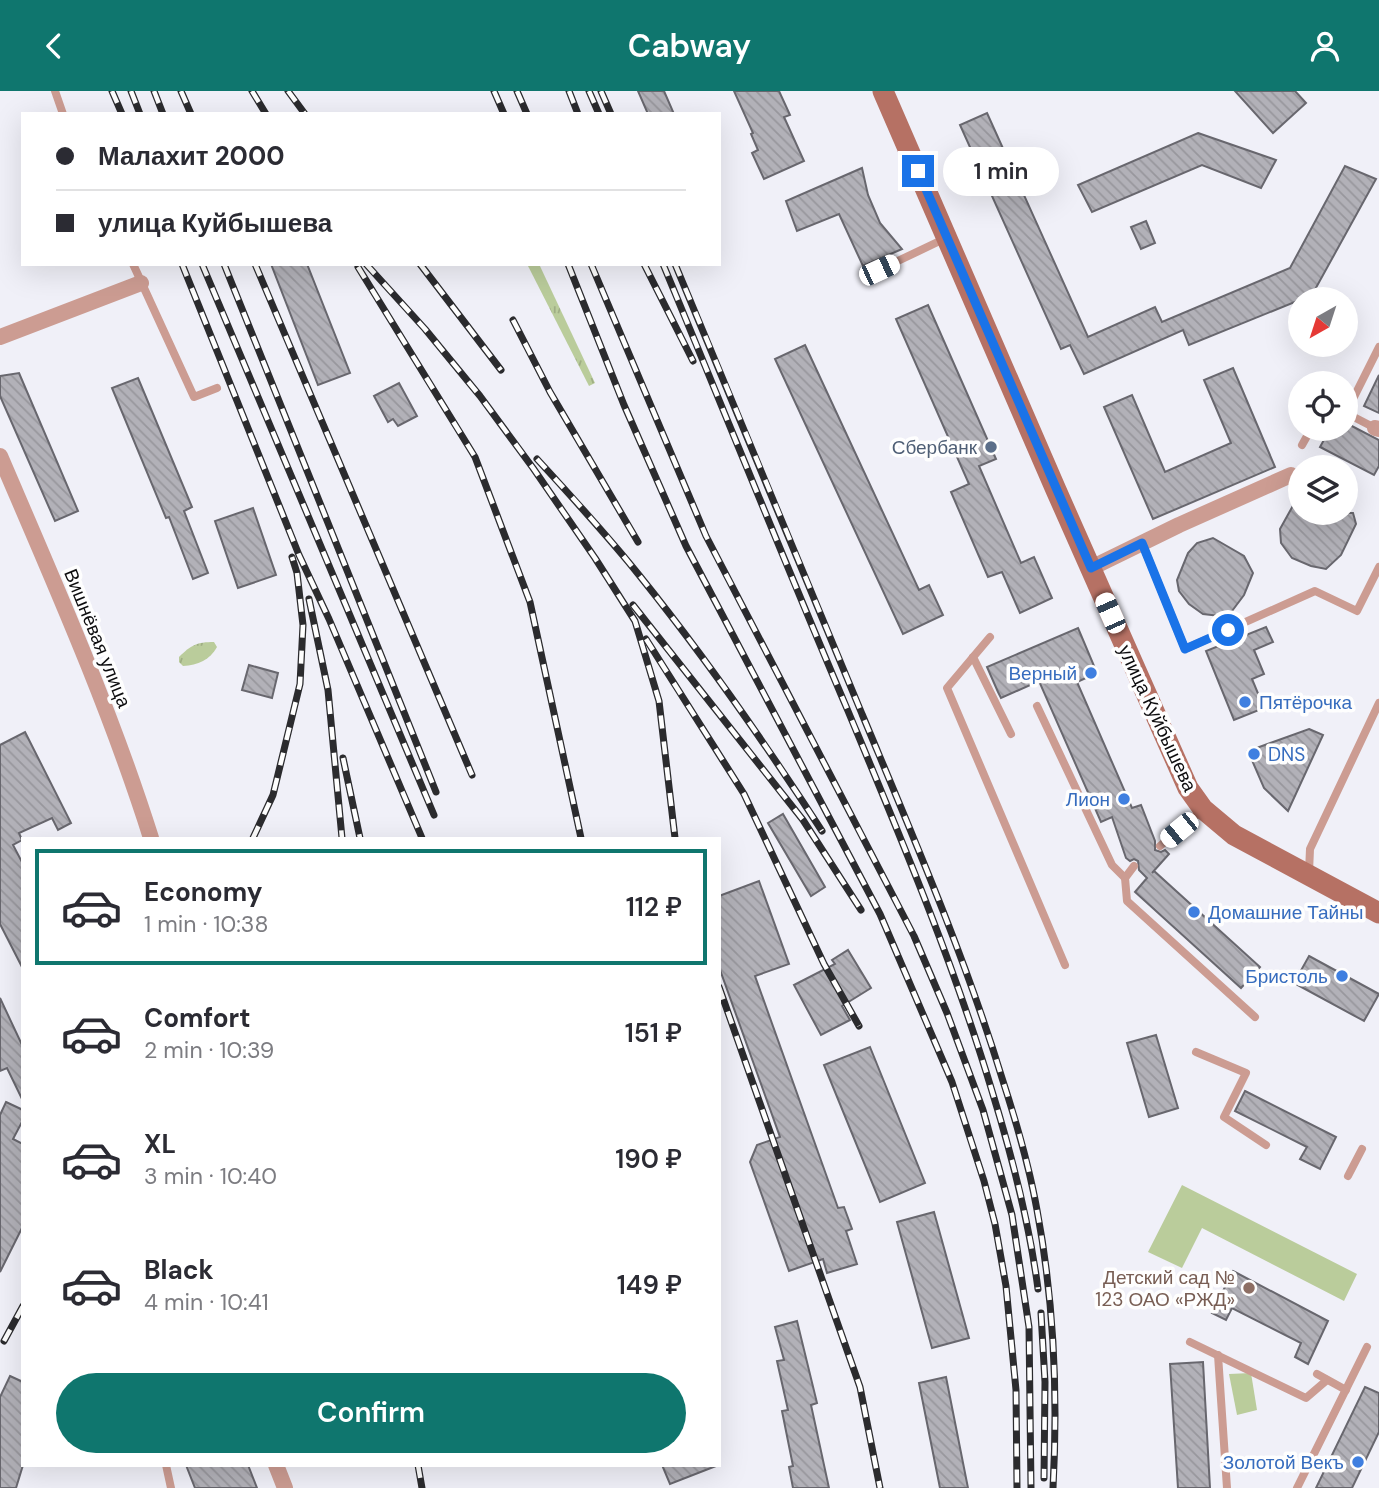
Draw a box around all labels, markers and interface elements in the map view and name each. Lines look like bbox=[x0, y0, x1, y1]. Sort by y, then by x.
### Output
text: Cabway bbox=[628, 25, 751, 67]
icon: back bbox=[35, 27, 73, 65]
icon: person bbox=[1306, 27, 1344, 65]
text: Малахит 2000 bbox=[98, 139, 285, 173]
callout: 1 min bbox=[942, 147, 1058, 195]
route end bbox=[902, 155, 934, 187]
text: 1 min bbox=[974, 156, 1028, 186]
text: улица Куйбышева bbox=[98, 206, 332, 240]
car bbox=[856, 252, 903, 288]
north arrow bbox=[1288, 287, 1358, 357]
map controls bbox=[1288, 287, 1358, 525]
button: locate bbox=[1288, 371, 1358, 441]
place label: Сбербанк bbox=[892, 435, 978, 460]
marker: Сбербанк bbox=[983, 439, 999, 455]
button: layers bbox=[1288, 455, 1358, 525]
street label: Вишнёвая улица bbox=[58, 565, 137, 712]
car bbox=[1092, 590, 1129, 636]
route start bbox=[1212, 614, 1244, 646]
street label: улица Куйбышева bbox=[1113, 641, 1203, 796]
place label: Верный bbox=[1008, 661, 1077, 686]
marker: Верный bbox=[1083, 665, 1099, 681]
place label: Пятёрочка bbox=[1259, 690, 1353, 715]
marker: Пятёрочка bbox=[1237, 694, 1253, 710]
place label: DNS bbox=[1268, 742, 1305, 767]
marker: DNS bbox=[1246, 746, 1262, 762]
place label: Лион bbox=[1066, 787, 1110, 812]
marker: Лион bbox=[1116, 791, 1132, 807]
car bbox=[1157, 809, 1202, 851]
text: Economy bbox=[144, 875, 262, 909]
icon: car bbox=[60, 876, 123, 939]
text: 112 ₽ bbox=[626, 890, 682, 924]
place label: Домашние Тайны bbox=[1208, 900, 1363, 925]
marker: Домашние Тайны bbox=[1186, 904, 1202, 920]
text: 1 min · 10:38 bbox=[144, 909, 268, 939]
place label: Бристоль bbox=[1245, 964, 1328, 989]
marker: Бристоль bbox=[1334, 968, 1350, 984]
text: Comfort bbox=[144, 1001, 250, 1035]
icon: car bbox=[60, 1002, 123, 1065]
text: 151 ₽ bbox=[625, 1016, 682, 1050]
text: 2 min · 10:39 bbox=[144, 1035, 274, 1065]
text: XL bbox=[144, 1127, 176, 1161]
icon: car bbox=[60, 1128, 123, 1191]
text: 190 ₽ bbox=[615, 1142, 682, 1176]
text: 3 min · 10:40 bbox=[144, 1161, 277, 1191]
text: Black bbox=[144, 1253, 214, 1287]
icon: car bbox=[60, 1254, 123, 1317]
place label: Детский сад № 123 ОАО «РЖД» bbox=[1095, 1265, 1235, 1312]
text: 149 ₽ bbox=[617, 1268, 682, 1302]
marker: Детский сад № 123 ОАО «РЖД» bbox=[1241, 1280, 1257, 1296]
text: 4 min · 10:41 bbox=[144, 1287, 269, 1317]
button: Confirm bbox=[56, 1373, 686, 1453]
place label: Золотой Векъ bbox=[1223, 1450, 1344, 1475]
marker: Золотой Векъ bbox=[1350, 1454, 1366, 1470]

